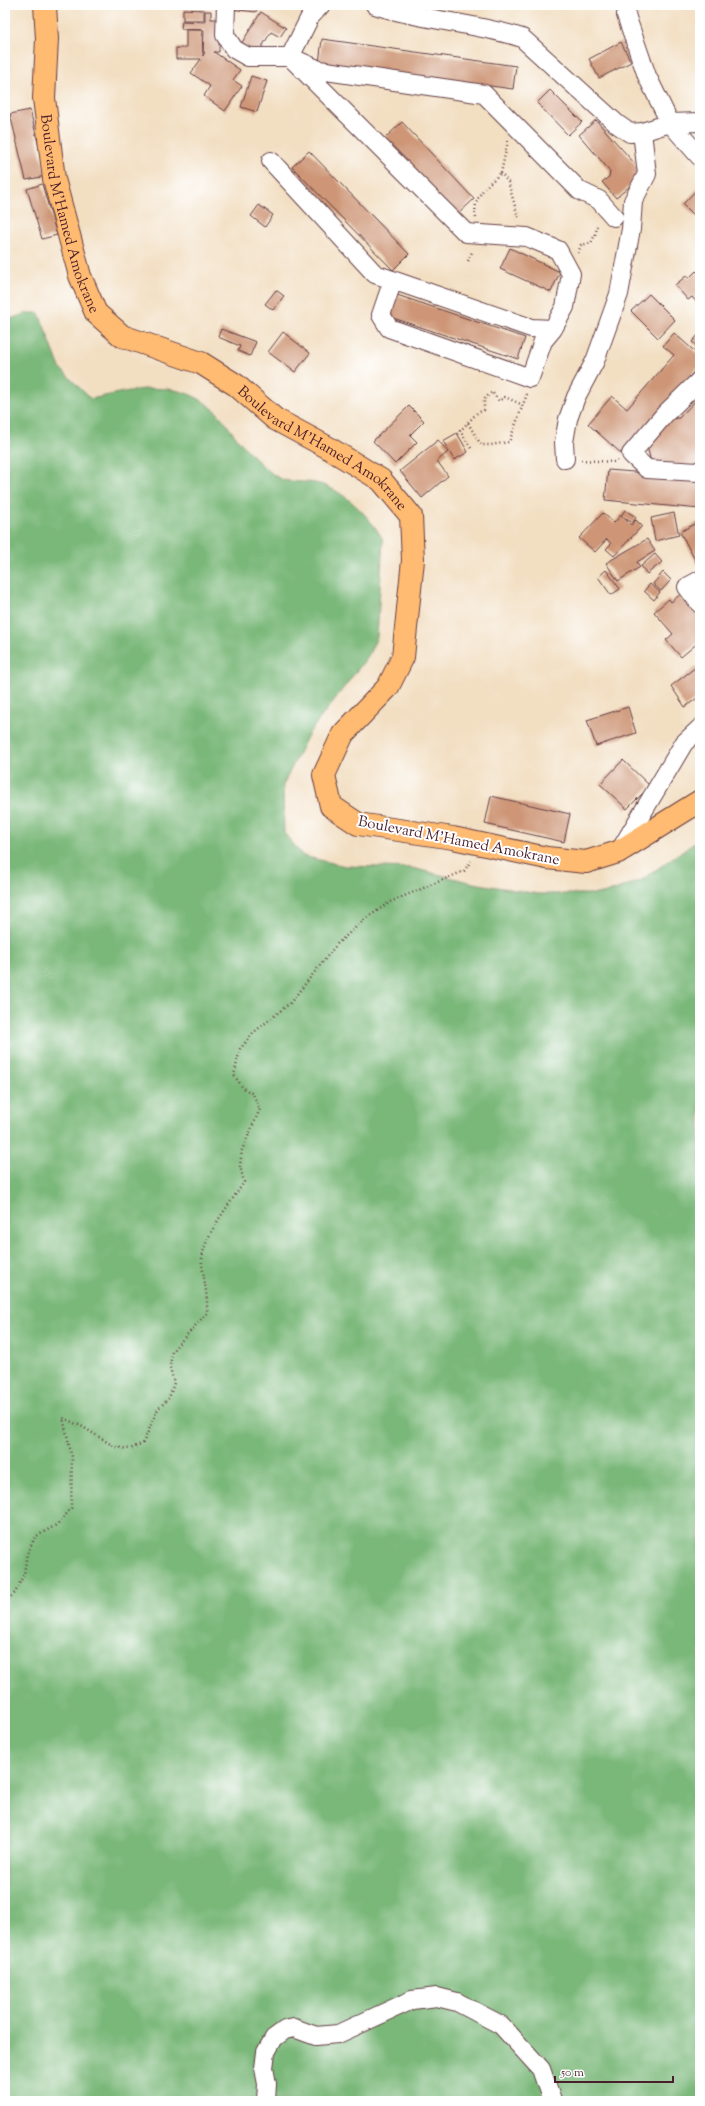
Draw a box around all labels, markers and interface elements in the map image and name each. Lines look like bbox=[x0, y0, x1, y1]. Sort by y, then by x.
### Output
street label: Boulevard M'Hamed Amokrane bbox=[34, 113, 104, 317]
street label: Boulevard M'Hamed Amokrane bbox=[232, 382, 411, 516]
street label: Boulevard M'Hamed Amokrane bbox=[356, 812, 561, 871]
scale bar bbox=[555, 2058, 673, 2084]
text: 50 m bbox=[560, 2064, 584, 2082]

